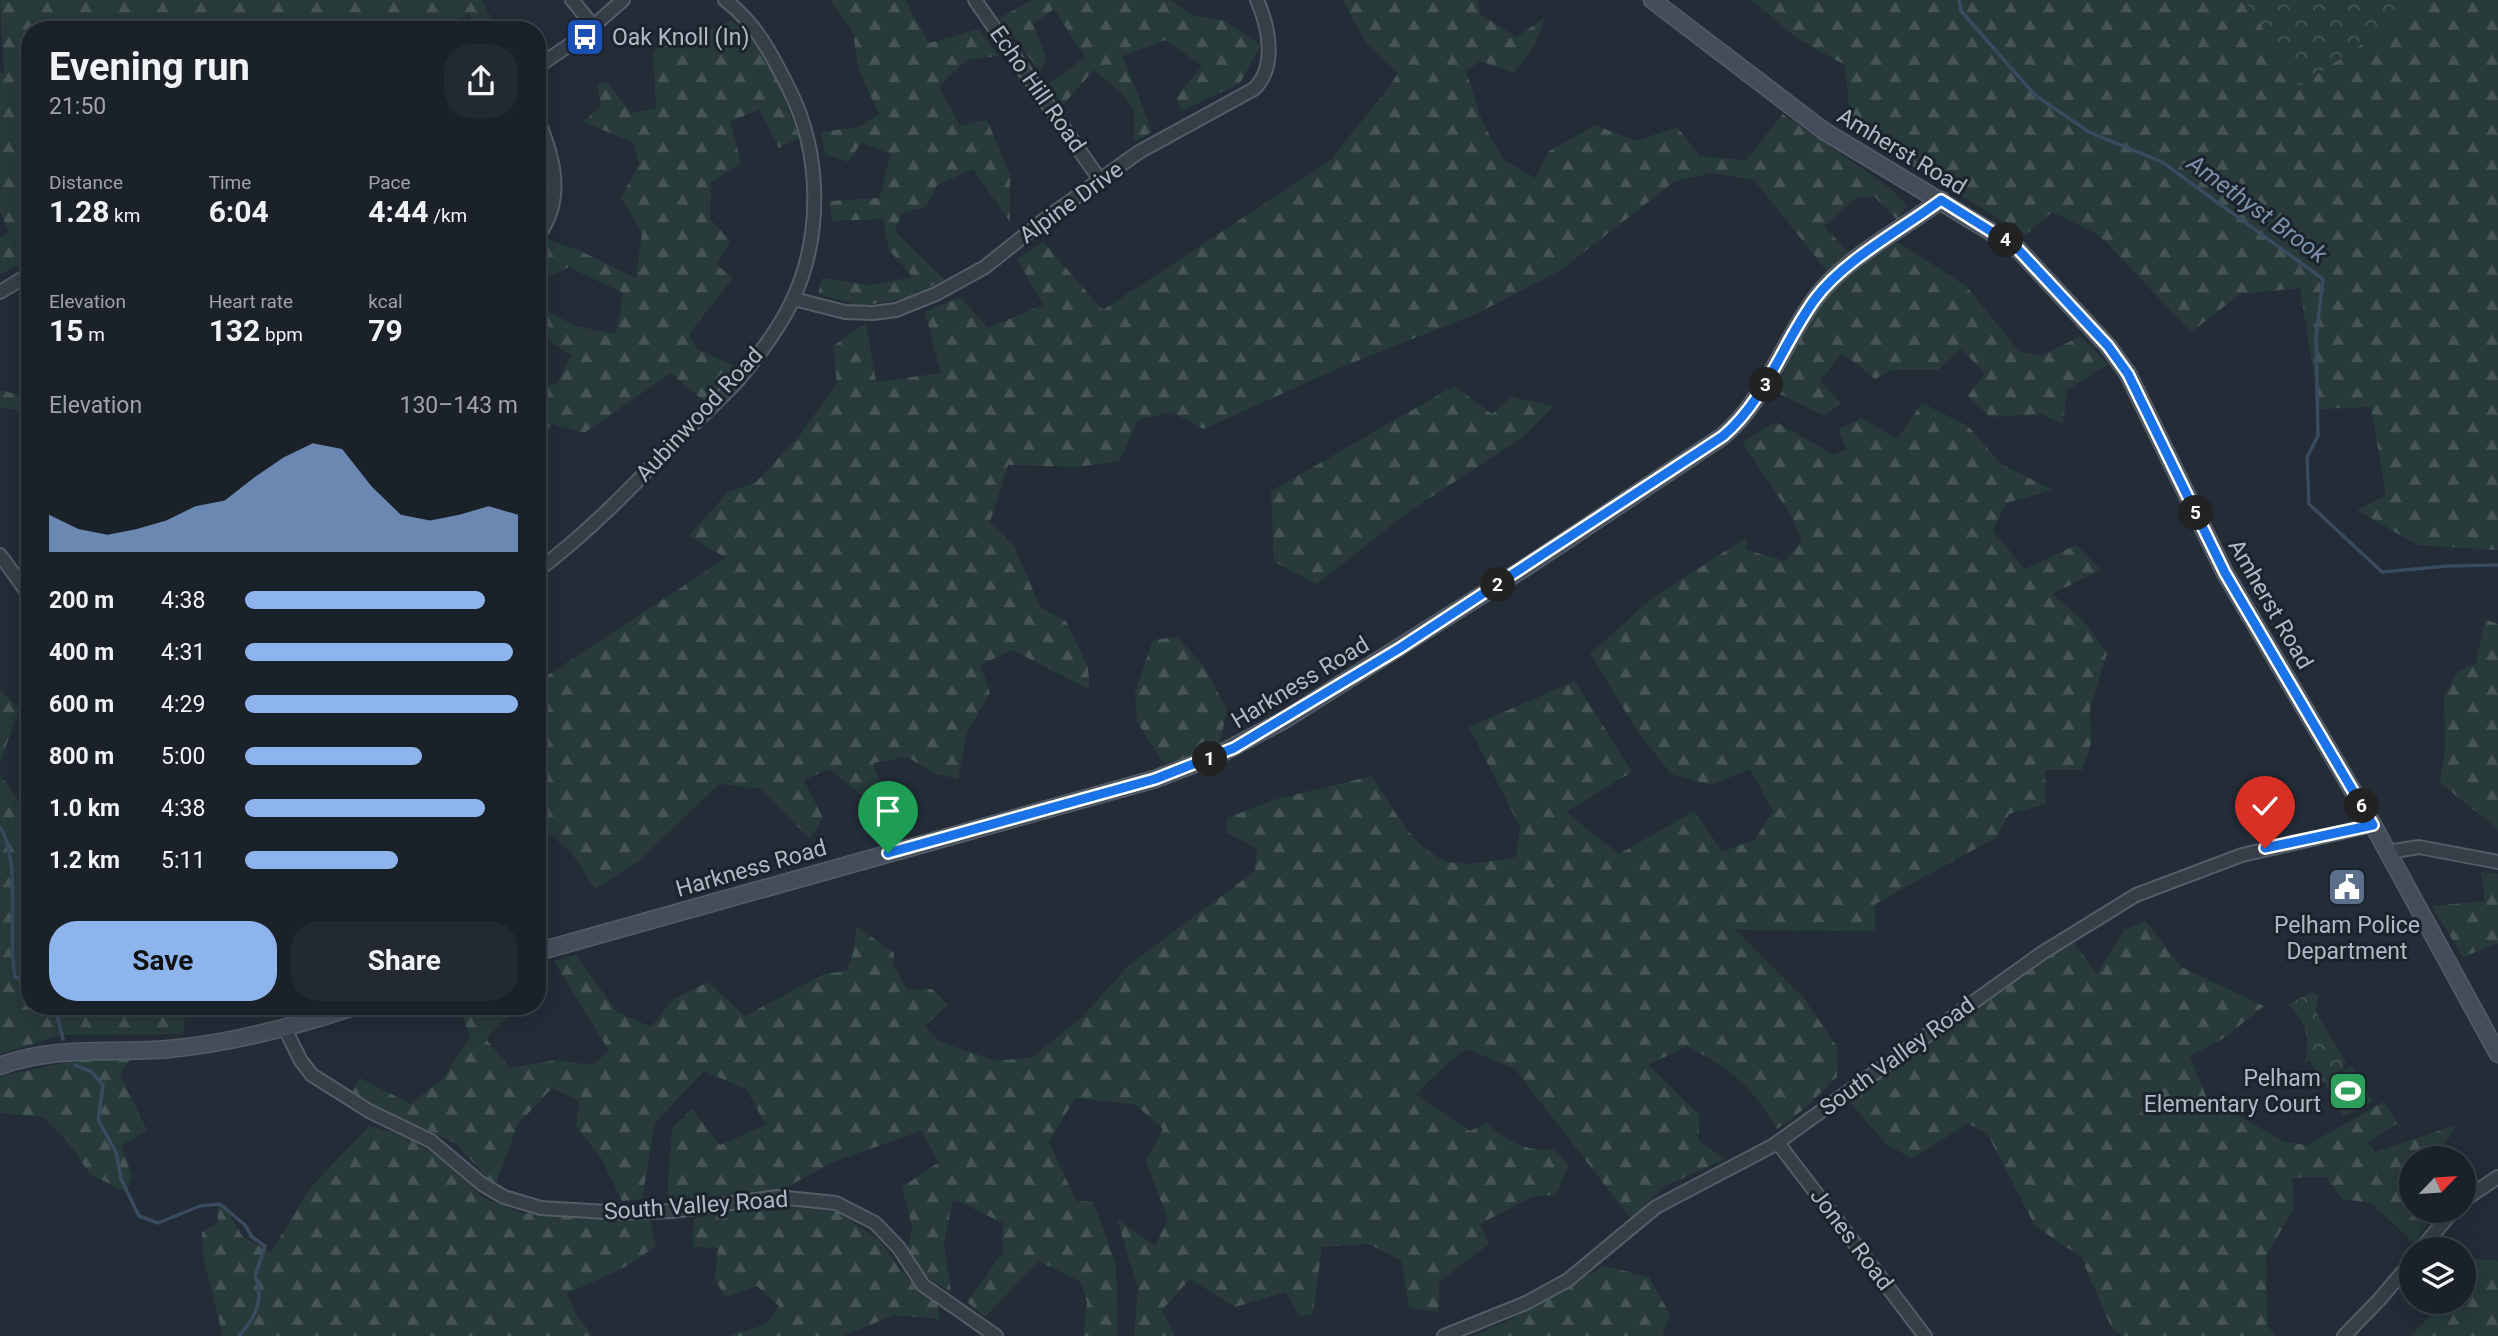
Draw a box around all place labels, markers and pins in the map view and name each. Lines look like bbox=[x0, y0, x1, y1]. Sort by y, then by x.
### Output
bus stop icon: Oak Knoll (In) bbox=[564, 16, 606, 58]
place label: Oak Knoll (In) bbox=[612, 24, 749, 51]
pin: 4 bbox=[1988, 222, 2024, 258]
pin: 3 bbox=[1748, 368, 1784, 402]
pin: 5 bbox=[2178, 496, 2214, 530]
pin: 2 bbox=[1480, 568, 1516, 602]
pin: 1 bbox=[1192, 742, 1228, 776]
pin bbox=[2235, 776, 2295, 848]
pin bbox=[858, 781, 918, 853]
pin: 6 bbox=[2344, 788, 2380, 824]
public building icon: Pelham Police Department bbox=[2326, 866, 2368, 908]
place label: Pelham Police Department bbox=[2274, 912, 2420, 965]
place label: Pelham Elementary Court bbox=[2144, 1065, 2321, 1118]
sports icon: Pelham Elementary Court bbox=[2327, 1070, 2369, 1112]

